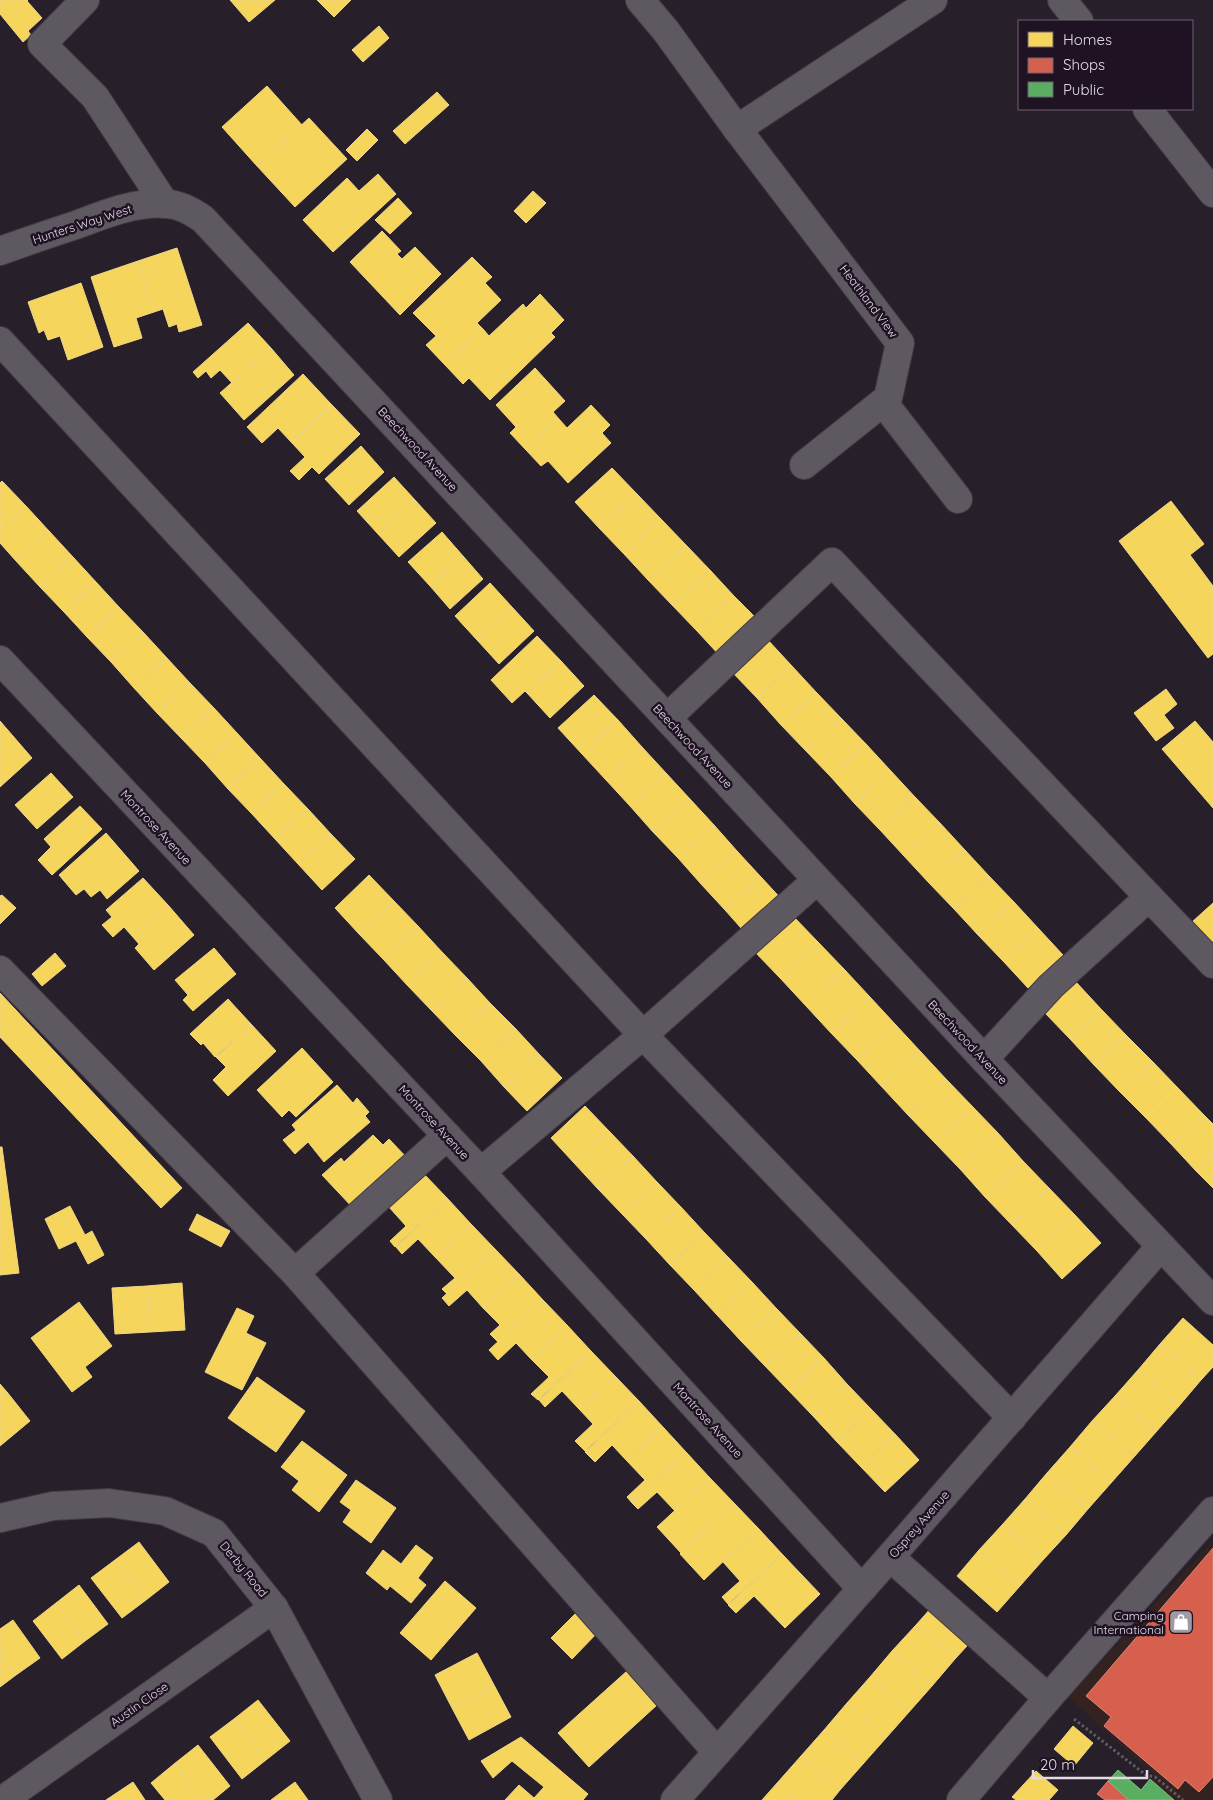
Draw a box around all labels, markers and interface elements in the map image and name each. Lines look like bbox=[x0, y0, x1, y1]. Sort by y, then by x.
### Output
legend bbox=[1018, 20, 1193, 110]
text: Homes bbox=[1063, 30, 1112, 49]
text: Shops bbox=[1063, 55, 1105, 74]
text: Public bbox=[1063, 80, 1104, 99]
street label: Hunters Way West bbox=[30, 201, 134, 247]
street label: Heathland View bbox=[837, 262, 901, 340]
street label: Beechwood Avenue bbox=[375, 404, 461, 494]
street label: Beechwood Avenue bbox=[650, 701, 736, 791]
street label: Montrose Avenue bbox=[118, 787, 195, 868]
street label: Beechwood Avenue bbox=[925, 997, 1011, 1087]
street label: Montrose Avenue bbox=[396, 1082, 473, 1163]
street label: Montrose Avenue bbox=[670, 1379, 746, 1461]
street label: Osprey Avenue bbox=[886, 1487, 952, 1561]
street label: Derby Road bbox=[217, 1538, 271, 1600]
place label: Camping International bbox=[1094, 1608, 1164, 1637]
shop icon: Camping International bbox=[1168, 1609, 1194, 1635]
street label: Austin Close bbox=[107, 1678, 171, 1729]
scale bar bbox=[1033, 1748, 1147, 1780]
text: 20 m bbox=[1040, 1755, 1075, 1774]

